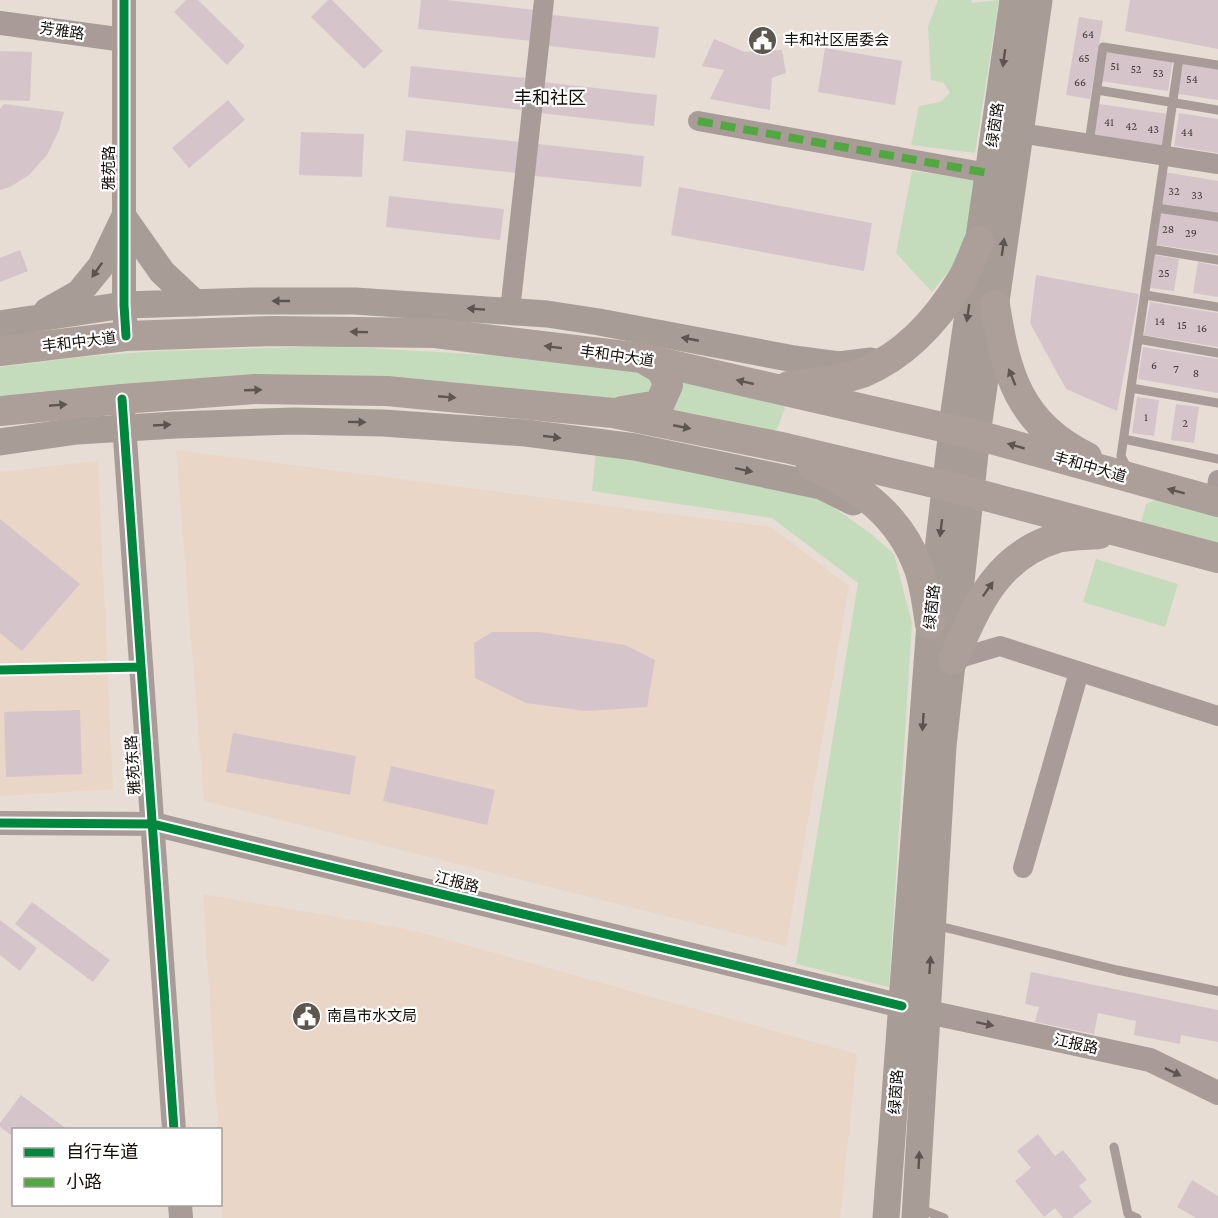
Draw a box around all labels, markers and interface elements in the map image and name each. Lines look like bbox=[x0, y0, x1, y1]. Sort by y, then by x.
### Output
street label: 芳雅路 bbox=[39, 20, 85, 42]
public building icon: 丰和社区居委会 bbox=[747, 24, 779, 56]
house number: 64 bbox=[1082, 27, 1094, 41]
place label: 丰和社区居委会 bbox=[784, 32, 889, 48]
one-way arrow bbox=[1000, 49, 1009, 68]
house number: 65 bbox=[1078, 51, 1090, 65]
house number: 51 bbox=[1110, 59, 1120, 73]
house number: 52 bbox=[1130, 62, 1142, 76]
house number: 53 bbox=[1152, 66, 1164, 80]
house number: 54 bbox=[1186, 72, 1198, 86]
house number: 66 bbox=[1074, 75, 1086, 89]
district label: 丰和社区 bbox=[514, 88, 586, 108]
street label: 绿茵路 bbox=[984, 102, 1006, 148]
house number: 41 bbox=[1104, 115, 1114, 129]
house number: 42 bbox=[1125, 119, 1137, 133]
house number: 43 bbox=[1147, 122, 1159, 136]
house number: 44 bbox=[1181, 125, 1193, 139]
street label: 雅苑路 bbox=[101, 145, 117, 191]
house number: 32 bbox=[1168, 184, 1180, 198]
house number: 33 bbox=[1191, 188, 1203, 202]
house number: 28 bbox=[1162, 222, 1174, 236]
house number: 29 bbox=[1185, 226, 1197, 240]
one-way arrow bbox=[999, 237, 1008, 256]
one-way arrow bbox=[91, 261, 103, 277]
house number: 25 bbox=[1158, 266, 1170, 280]
one-way arrow bbox=[272, 296, 291, 306]
one-way arrow bbox=[467, 304, 486, 313]
one-way arrow bbox=[964, 304, 973, 323]
house number: 14 bbox=[1155, 314, 1165, 328]
house number: 15 bbox=[1177, 318, 1187, 332]
house number: 16 bbox=[1197, 321, 1207, 335]
one-way arrow bbox=[349, 327, 368, 337]
street label: 丰和中大道 bbox=[41, 329, 117, 355]
one-way arrow bbox=[680, 334, 699, 343]
one-way arrow bbox=[544, 342, 563, 352]
street label: 丰和中大道 bbox=[579, 343, 655, 369]
house number: 6 bbox=[1151, 358, 1157, 372]
house number: 7 bbox=[1173, 362, 1179, 376]
house number: 8 bbox=[1193, 366, 1199, 380]
one-way arrow bbox=[1007, 368, 1017, 386]
one-way arrow bbox=[736, 376, 754, 386]
one-way arrow bbox=[243, 385, 262, 394]
one-way arrow bbox=[438, 392, 457, 402]
one-way arrow bbox=[49, 400, 68, 410]
house number: 1 bbox=[1144, 410, 1148, 424]
house number: 2 bbox=[1182, 416, 1188, 430]
one-way arrow bbox=[348, 417, 367, 427]
one-way arrow bbox=[153, 421, 172, 430]
one-way arrow bbox=[673, 422, 691, 432]
one-way arrow bbox=[542, 432, 561, 441]
one-way arrow bbox=[1007, 441, 1025, 450]
street label: 丰和中大道 bbox=[1052, 449, 1128, 485]
one-way arrow bbox=[734, 466, 753, 475]
one-way arrow bbox=[1166, 485, 1185, 495]
one-way arrow bbox=[936, 518, 945, 537]
one-way arrow bbox=[982, 582, 994, 598]
street label: 绿茵路 bbox=[922, 584, 942, 630]
one-way arrow bbox=[918, 712, 928, 731]
street label: 雅苑东路 bbox=[123, 735, 143, 795]
street label: 江报路 bbox=[433, 869, 481, 895]
one-way arrow bbox=[926, 955, 935, 974]
public building icon: 南昌市水文局 bbox=[290, 1000, 322, 1032]
place label: 南昌市水文局 bbox=[327, 1008, 417, 1024]
one-way arrow bbox=[975, 1020, 994, 1030]
street label: 江报路 bbox=[1052, 1031, 1100, 1057]
one-way arrow bbox=[1165, 1067, 1182, 1076]
street label: 绿茵路 bbox=[886, 1069, 906, 1115]
legend bbox=[12, 1128, 222, 1206]
text: 自行车道 bbox=[66, 1142, 138, 1162]
one-way arrow bbox=[914, 1150, 923, 1169]
text: 小路 bbox=[66, 1172, 102, 1192]

